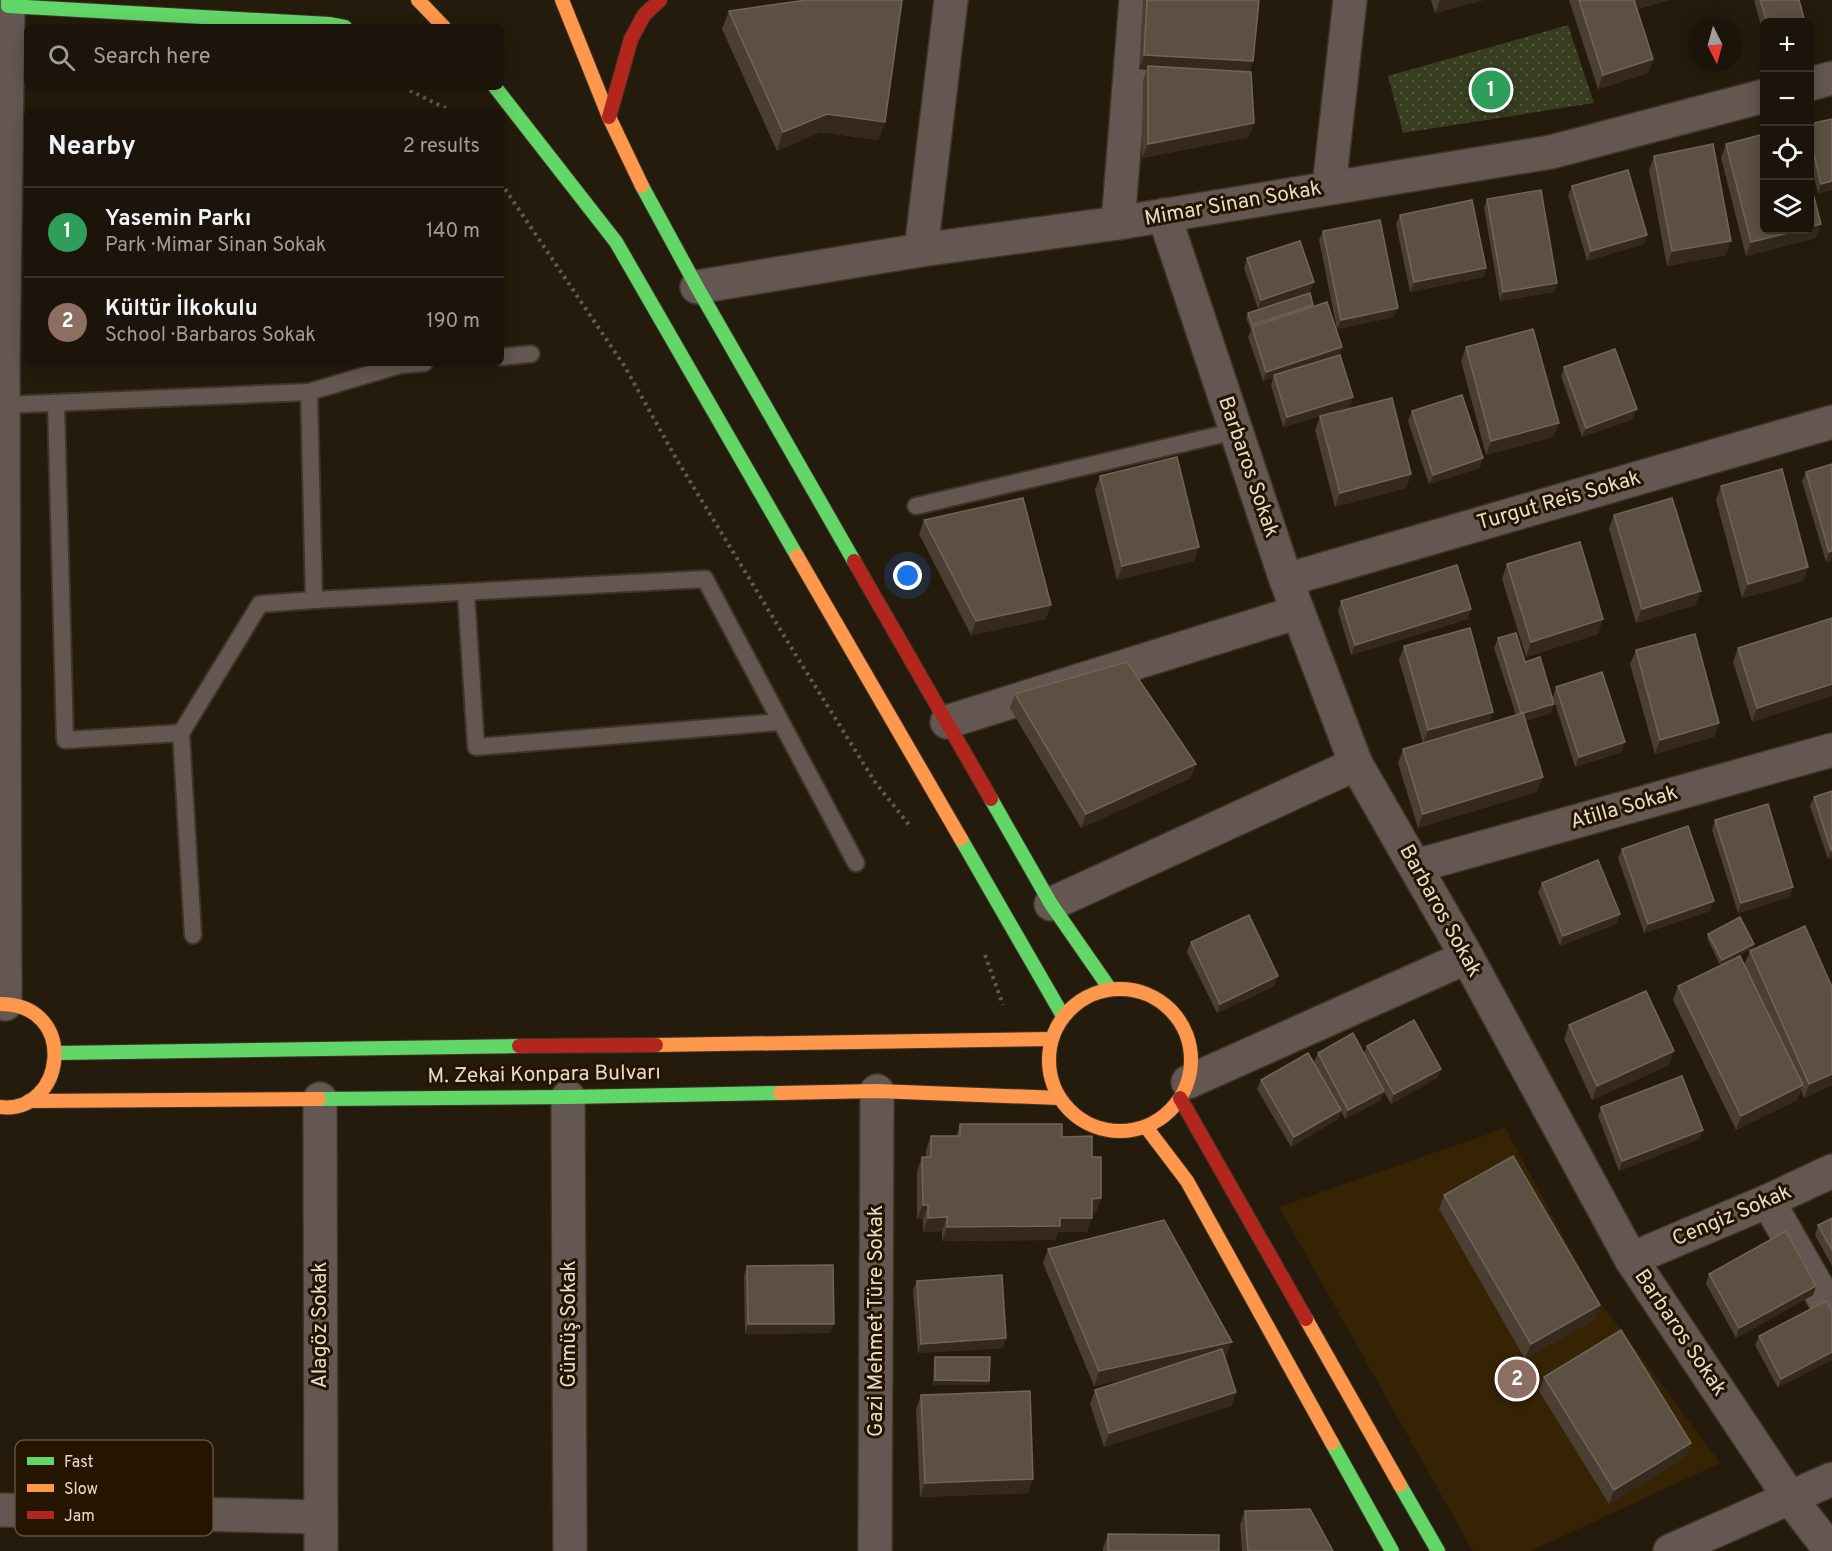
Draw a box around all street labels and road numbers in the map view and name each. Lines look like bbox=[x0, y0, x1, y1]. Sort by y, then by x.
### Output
street label: Mimar Sinan Sokak bbox=[1142, 175, 1324, 233]
street label: Barbaros Sokak bbox=[1211, 393, 1285, 541]
street label: Turgut Reis Sokak bbox=[1474, 465, 1644, 537]
street label: Atilla Sokak bbox=[1567, 780, 1681, 836]
street label: Barbaros Sokak bbox=[1392, 840, 1488, 982]
street label: M. Zekai Konpara Bulvarı bbox=[427, 1059, 661, 1091]
street label: Cengiz Sokak bbox=[1668, 1179, 1796, 1253]
street label: Gazi Mehmet Türe Sokak bbox=[863, 1205, 890, 1437]
street label: Gümüş Sokak bbox=[556, 1260, 583, 1388]
street label: Alagöz Sokak bbox=[307, 1262, 334, 1388]
street label: Barbaros Sokak bbox=[1628, 1264, 1732, 1402]

